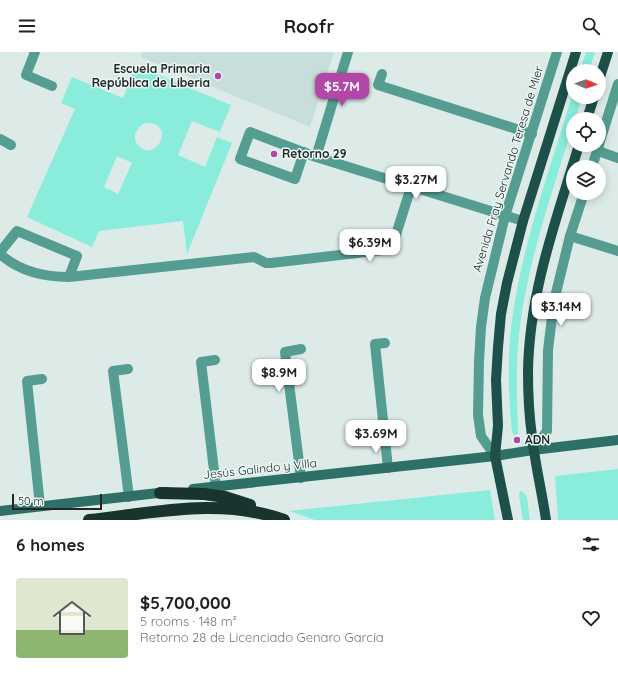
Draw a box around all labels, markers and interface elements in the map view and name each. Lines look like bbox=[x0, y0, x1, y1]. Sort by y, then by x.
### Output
icon: menu bbox=[16, 15, 38, 37]
text: Roofr bbox=[284, 15, 334, 38]
icon: search bbox=[580, 15, 602, 37]
place label: Escuela Primaria República de Liberia bbox=[92, 61, 210, 90]
street label: Avenida Fray Servando Teresa de Mier bbox=[469, 64, 546, 274]
north arrow bbox=[566, 64, 606, 104]
map controls bbox=[566, 64, 606, 200]
marker: Escuela Primaria República de Liberia bbox=[213, 71, 223, 81]
pin: $5.7M bbox=[314, 73, 370, 107]
text: $5.7M bbox=[324, 78, 360, 94]
button: locate bbox=[566, 112, 606, 152]
place label: Retorno 29 bbox=[282, 146, 347, 161]
marker: Retorno 29 bbox=[269, 149, 279, 159]
button: layers bbox=[566, 160, 606, 200]
pin: $3.27M bbox=[383, 166, 449, 200]
text: $3.27M bbox=[394, 171, 438, 187]
pin: $6.39M bbox=[337, 229, 403, 263]
text: $6.39M bbox=[348, 234, 392, 250]
pin: $3.14M bbox=[528, 293, 594, 327]
text: $3.14M bbox=[541, 298, 581, 314]
pin: $8.9M bbox=[251, 359, 307, 393]
text: $8.9M bbox=[261, 364, 297, 380]
pin: $3.69M bbox=[343, 420, 409, 454]
text: $3.69M bbox=[354, 425, 398, 441]
place label: ADN bbox=[525, 432, 550, 447]
marker: ADN bbox=[512, 435, 522, 445]
street label: Jesús Galindo y Villa bbox=[202, 455, 318, 482]
scale bar bbox=[12, 492, 102, 511]
text: 50 m bbox=[18, 494, 44, 508]
icon: filters bbox=[580, 533, 602, 555]
text: 6 homes bbox=[16, 534, 85, 555]
text: $5,700,000 bbox=[140, 592, 231, 613]
icon: home bbox=[48, 594, 96, 642]
icon: heart bbox=[580, 607, 602, 629]
text: 5 rooms · 148 m² bbox=[140, 613, 237, 629]
text: Retorno 28 de Licenciado Genaro García bbox=[140, 629, 384, 645]

